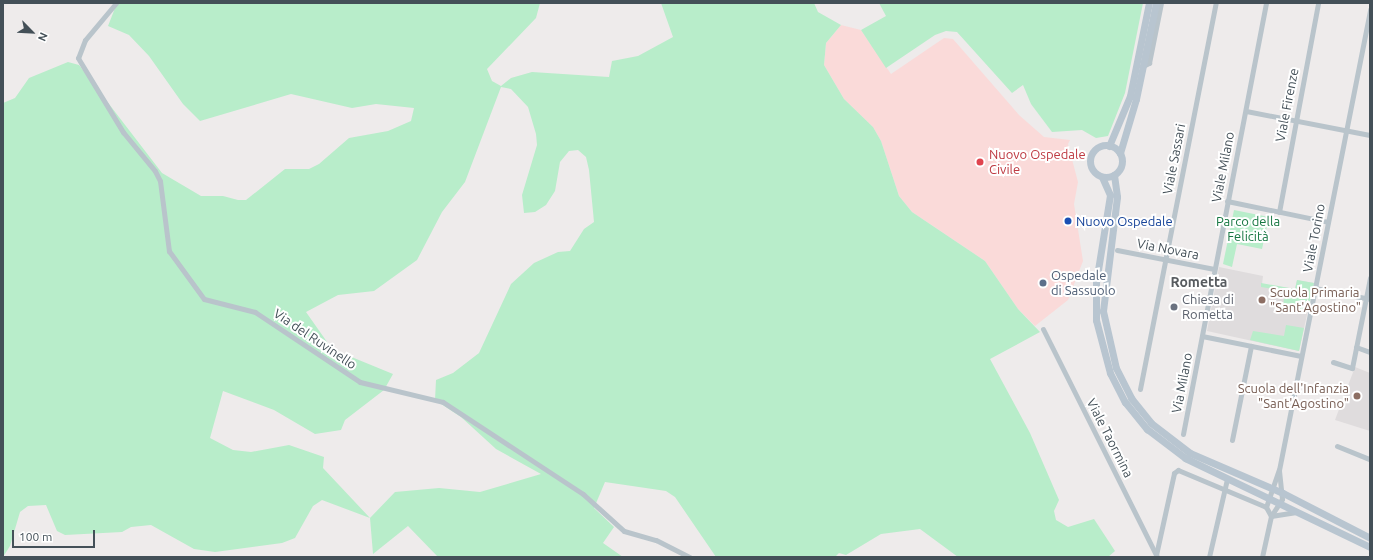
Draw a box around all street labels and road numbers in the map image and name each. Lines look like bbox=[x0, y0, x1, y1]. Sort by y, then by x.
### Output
street label: Viale Firenze bbox=[1272, 67, 1302, 143]
street label: Viale Sassari bbox=[1160, 122, 1188, 196]
street label: Viale Milano bbox=[1209, 130, 1237, 204]
street label: Viale Torino bbox=[1300, 202, 1328, 274]
street label: Via Novara bbox=[1136, 235, 1200, 263]
street label: Via del Ruvinello bbox=[271, 306, 359, 372]
street label: Via Milano bbox=[1169, 352, 1195, 414]
street label: Viale Taormina bbox=[1083, 396, 1137, 480]

